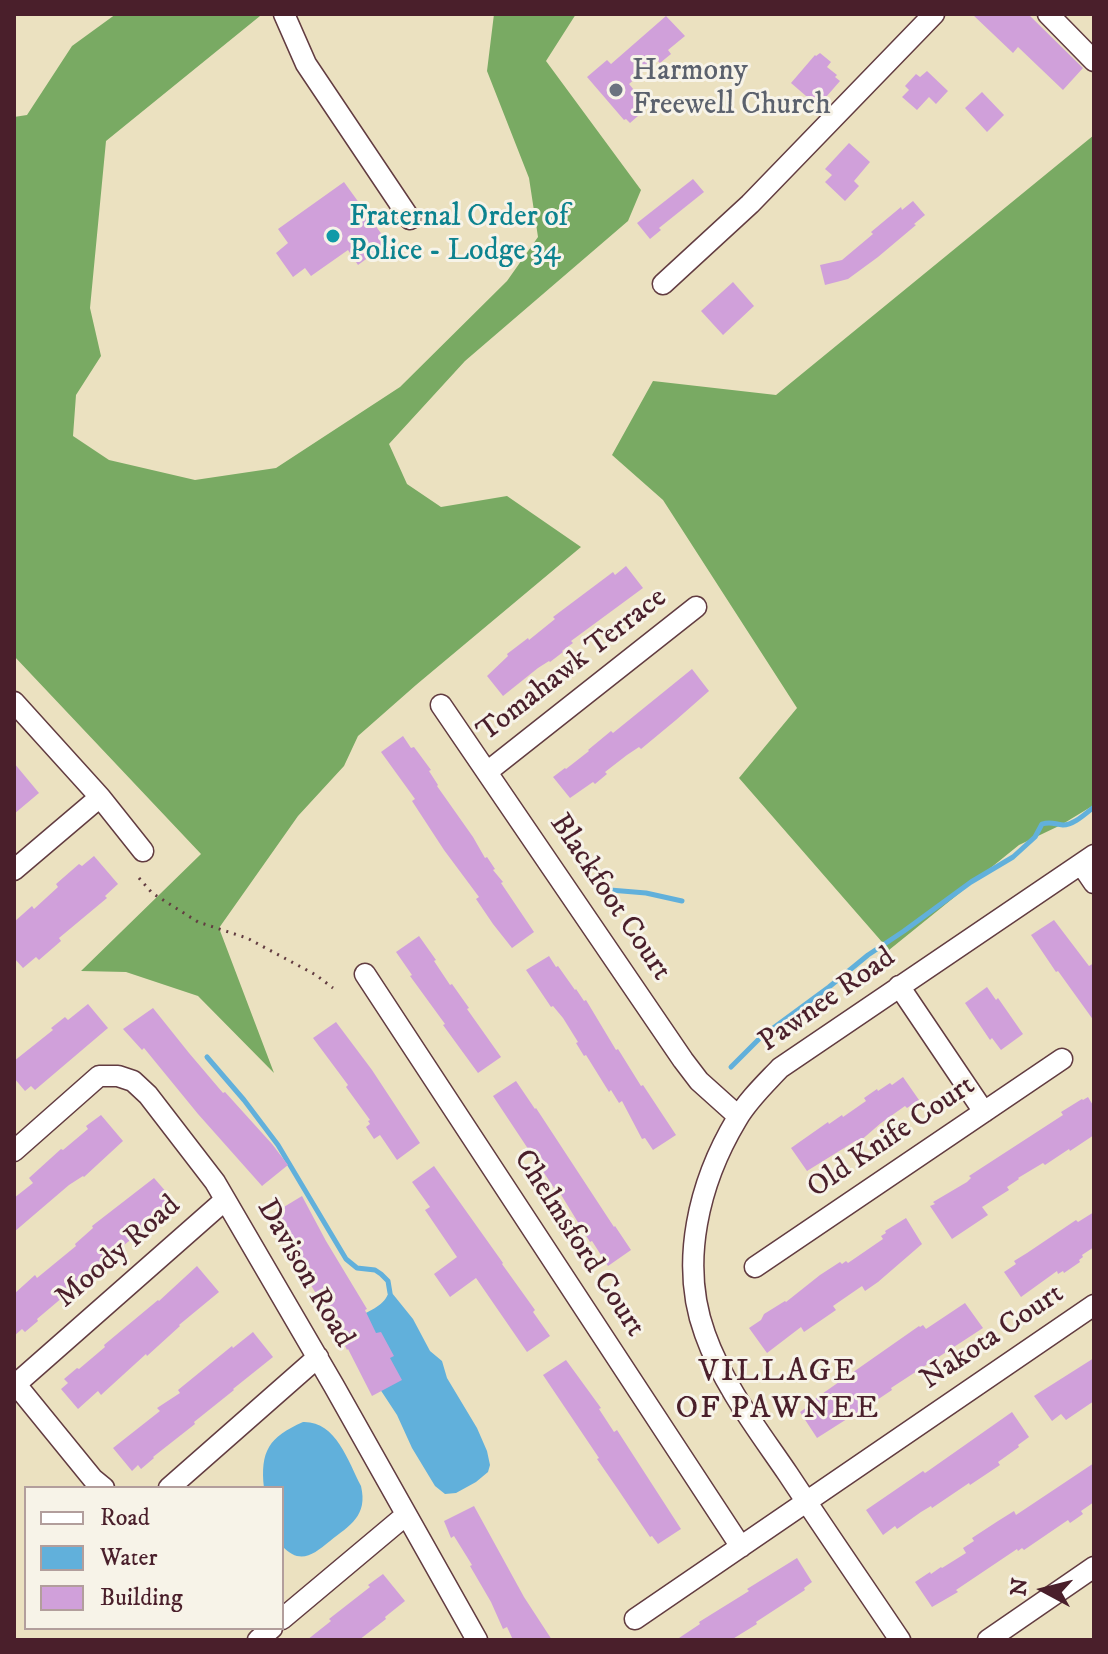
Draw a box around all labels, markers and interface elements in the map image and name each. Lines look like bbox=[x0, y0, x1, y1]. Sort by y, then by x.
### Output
place label: Harmony Freewell Church bbox=[632, 55, 831, 126]
marker: Harmony Freewell Church bbox=[607, 81, 625, 99]
place label: Fraternal Order of Police - Lodge 34 bbox=[349, 201, 568, 272]
marker: Fraternal Order of Police - Lodge 34 bbox=[324, 227, 342, 245]
street label: Tomahawk Terrace bbox=[471, 581, 675, 751]
street label: Blackfoot Court bbox=[540, 808, 678, 988]
street label: Pawnee Road bbox=[753, 941, 903, 1061]
street label: Old Knife Court bbox=[802, 1069, 982, 1207]
street label: Chelmsford Court bbox=[504, 1144, 652, 1344]
street label: Moody Road bbox=[49, 1189, 189, 1317]
street label: Davison Road bbox=[247, 1194, 361, 1354]
street label: Nakota Court bbox=[915, 1277, 1071, 1399]
district label: VILLAGE OF PAWNEE bbox=[676, 1354, 880, 1429]
legend bbox=[24, 1486, 284, 1630]
text: Road bbox=[100, 1503, 150, 1533]
text: Water bbox=[100, 1543, 157, 1573]
north arrow bbox=[1004, 1550, 1084, 1630]
text: N bbox=[1005, 1576, 1034, 1598]
text: Building bbox=[100, 1583, 183, 1613]

